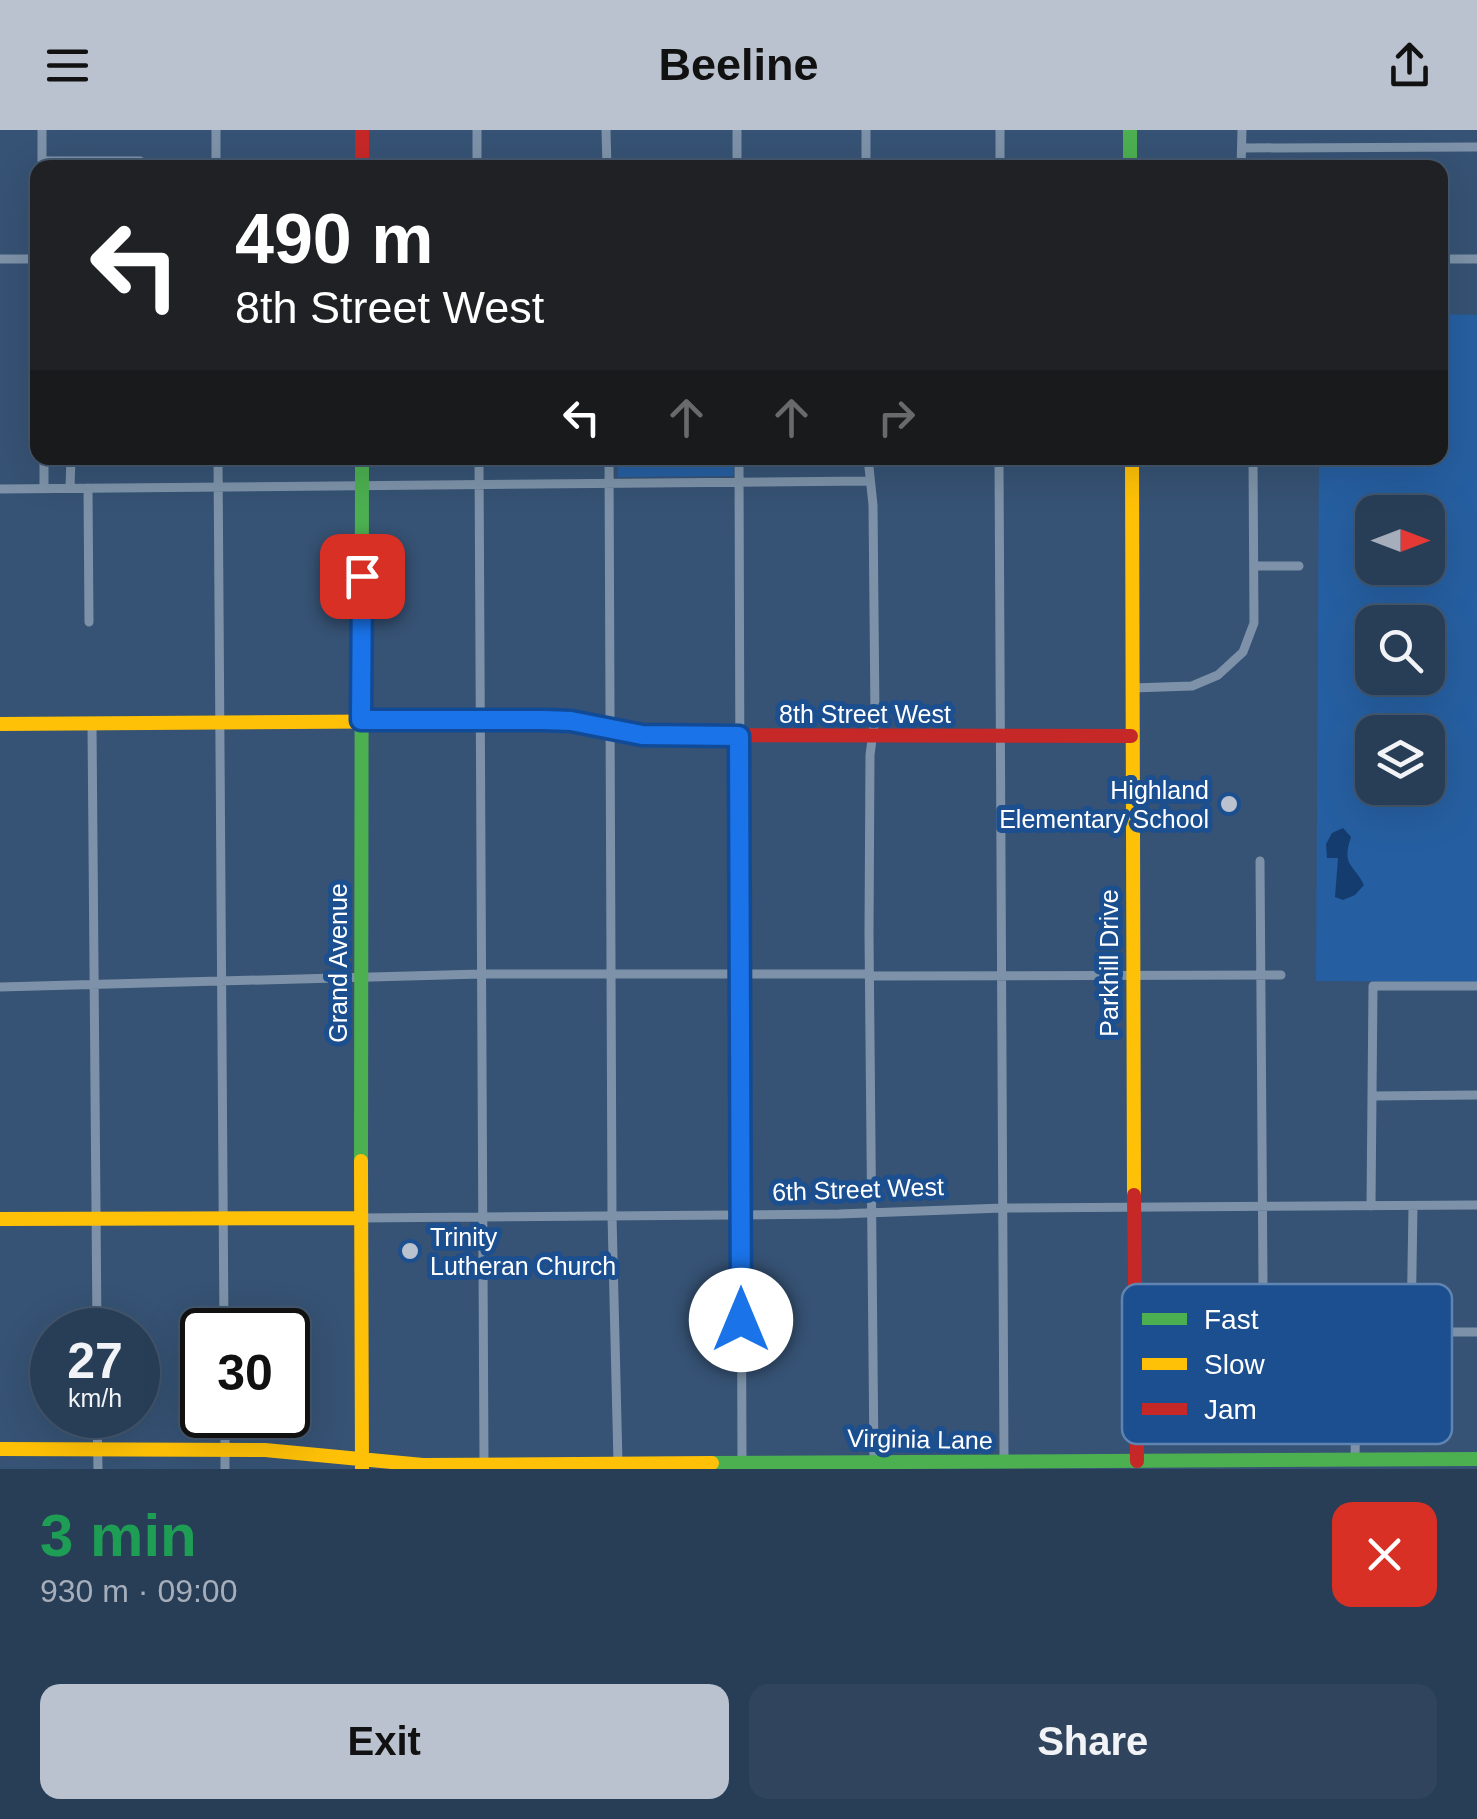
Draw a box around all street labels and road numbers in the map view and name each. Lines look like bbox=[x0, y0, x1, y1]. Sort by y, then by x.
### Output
street label: 8th Street West bbox=[779, 700, 951, 728]
street label: Grand Avenue bbox=[324, 883, 352, 1043]
street label: Parkhill Drive bbox=[1095, 889, 1123, 1037]
street label: 6th Street West bbox=[772, 1172, 944, 1206]
street label: Virginia Lane bbox=[847, 1424, 993, 1454]

